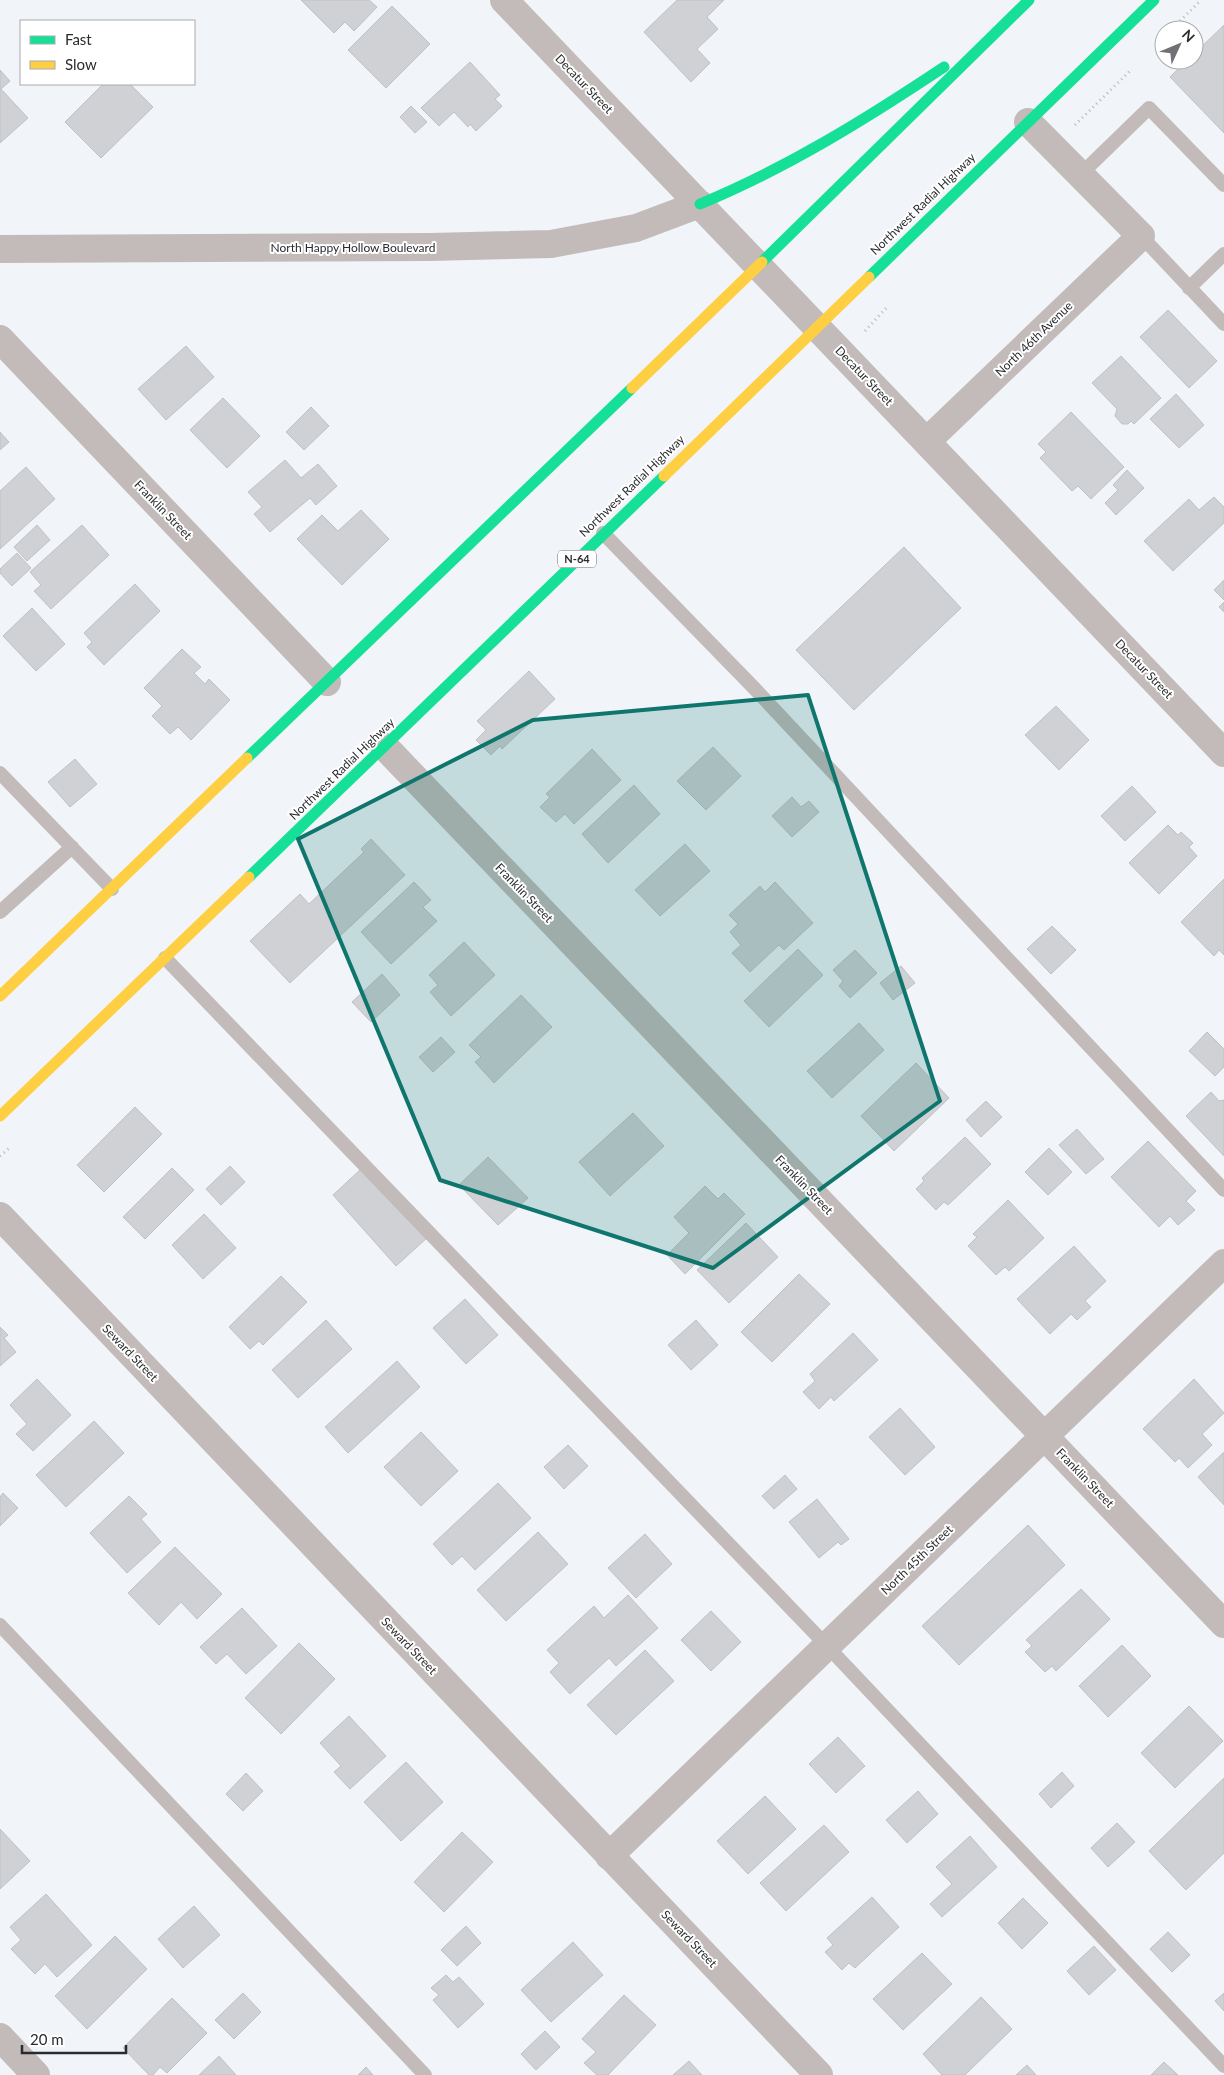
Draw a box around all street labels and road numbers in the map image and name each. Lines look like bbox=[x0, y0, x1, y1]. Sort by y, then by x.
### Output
street label: Decatur Street bbox=[552, 51, 617, 117]
street label: Northwest Radial Highway bbox=[867, 149, 979, 258]
street label: North Happy Hollow Boulevard bbox=[271, 240, 435, 255]
street label: North 46th Avenue bbox=[992, 298, 1075, 379]
street label: Decatur Street bbox=[832, 343, 897, 409]
street label: Northwest Radial Highway bbox=[576, 431, 688, 540]
street label: Franklin Street bbox=[131, 477, 196, 543]
road number: N-64 bbox=[558, 550, 596, 568]
street label: Decatur Street bbox=[1112, 636, 1177, 702]
street label: Northwest Radial Highway bbox=[286, 714, 398, 823]
street label: Franklin Street bbox=[492, 860, 557, 926]
street label: Franklin Street bbox=[772, 1152, 837, 1218]
street label: Seward Street bbox=[99, 1321, 162, 1385]
street label: Franklin Street bbox=[1053, 1445, 1118, 1511]
street label: North 45th Street bbox=[878, 1521, 956, 1598]
street label: Seward Street bbox=[378, 1614, 441, 1678]
street label: Seward Street bbox=[658, 1907, 721, 1971]

